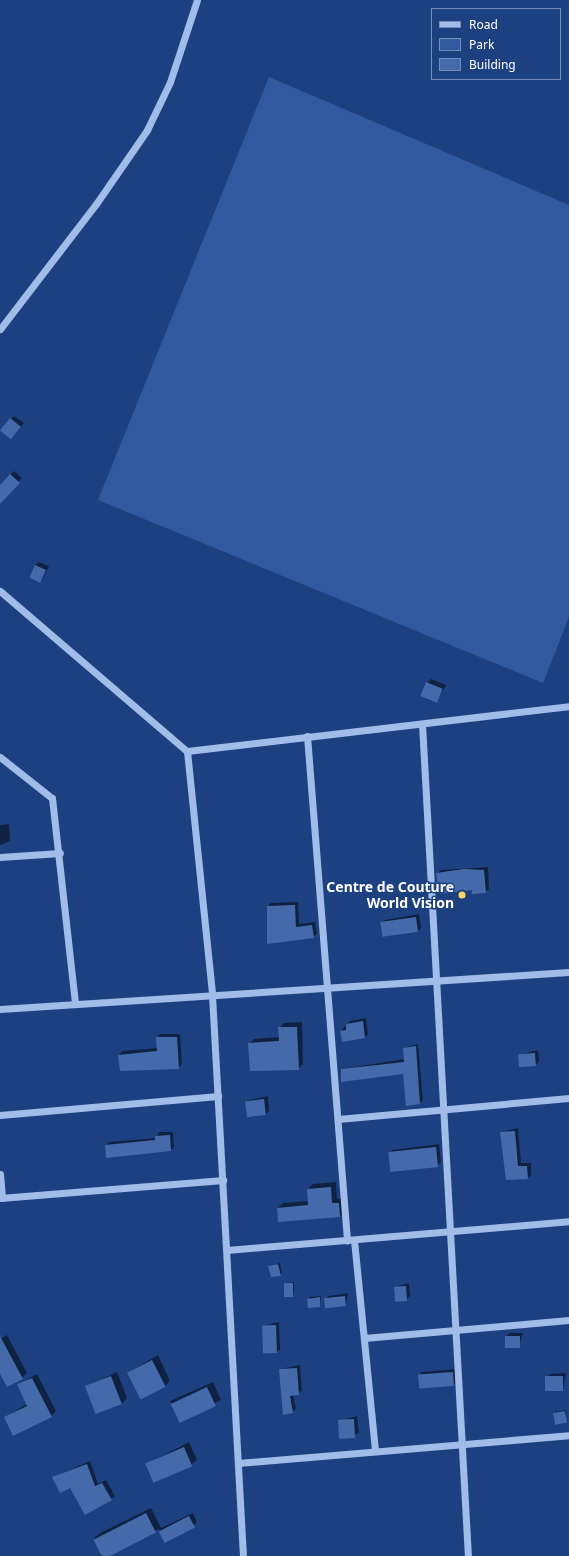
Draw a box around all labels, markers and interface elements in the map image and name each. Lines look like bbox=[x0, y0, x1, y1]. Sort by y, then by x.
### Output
legend bbox=[431, 8, 561, 80]
text: Road bbox=[469, 16, 498, 33]
text: Park bbox=[469, 36, 494, 53]
text: Building bbox=[469, 56, 516, 73]
place label: Centre de Couture World Vision bbox=[326, 879, 454, 912]
marker: Centre de Couture World Vision bbox=[457, 890, 467, 900]

